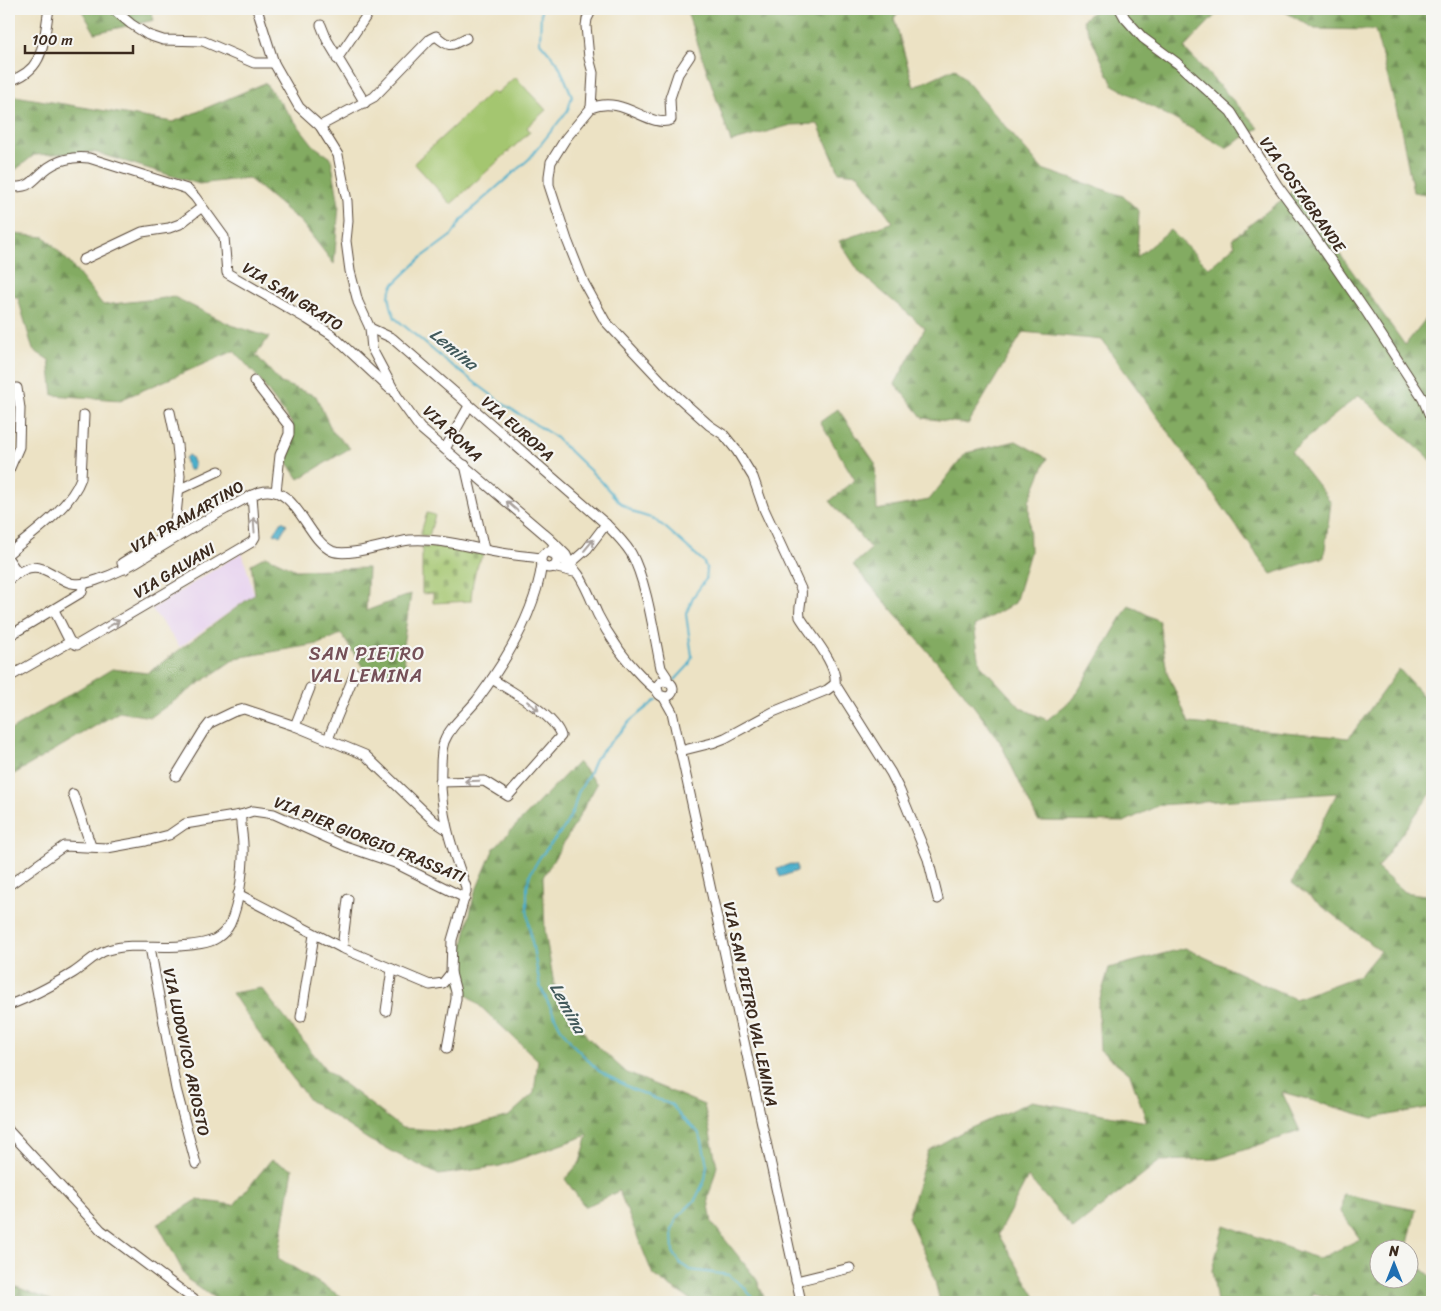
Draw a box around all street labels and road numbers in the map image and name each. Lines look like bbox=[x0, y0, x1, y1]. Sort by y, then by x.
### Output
street label: VIA COSTAGRANDE bbox=[1252, 130, 1354, 259]
street label: VIA SAN GRATO bbox=[236, 254, 349, 339]
street label: VIA EUROPA bbox=[474, 388, 561, 469]
street label: VIA ROMA bbox=[416, 398, 490, 469]
street label: VIA PRAMARTINO bbox=[125, 472, 250, 561]
street label: VIA GALVANI bbox=[127, 534, 221, 607]
street label: VIA PIER GIORGIO FRASSATI bbox=[270, 788, 470, 891]
street label: VIA SAN PIETRO VAL LEMINA bbox=[715, 899, 786, 1109]
street label: VIA LUDOVICO ARIOSTO bbox=[155, 965, 218, 1139]

